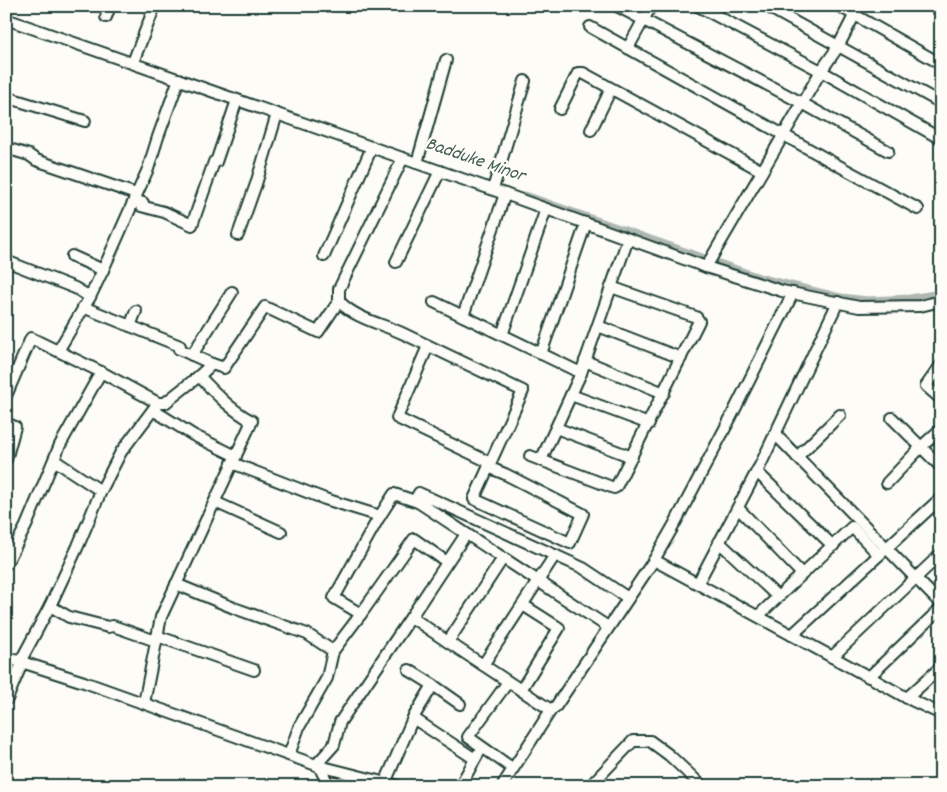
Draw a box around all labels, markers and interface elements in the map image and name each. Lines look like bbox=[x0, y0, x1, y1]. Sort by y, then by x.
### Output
water label: Badduke Minor bbox=[422, 131, 530, 191]

